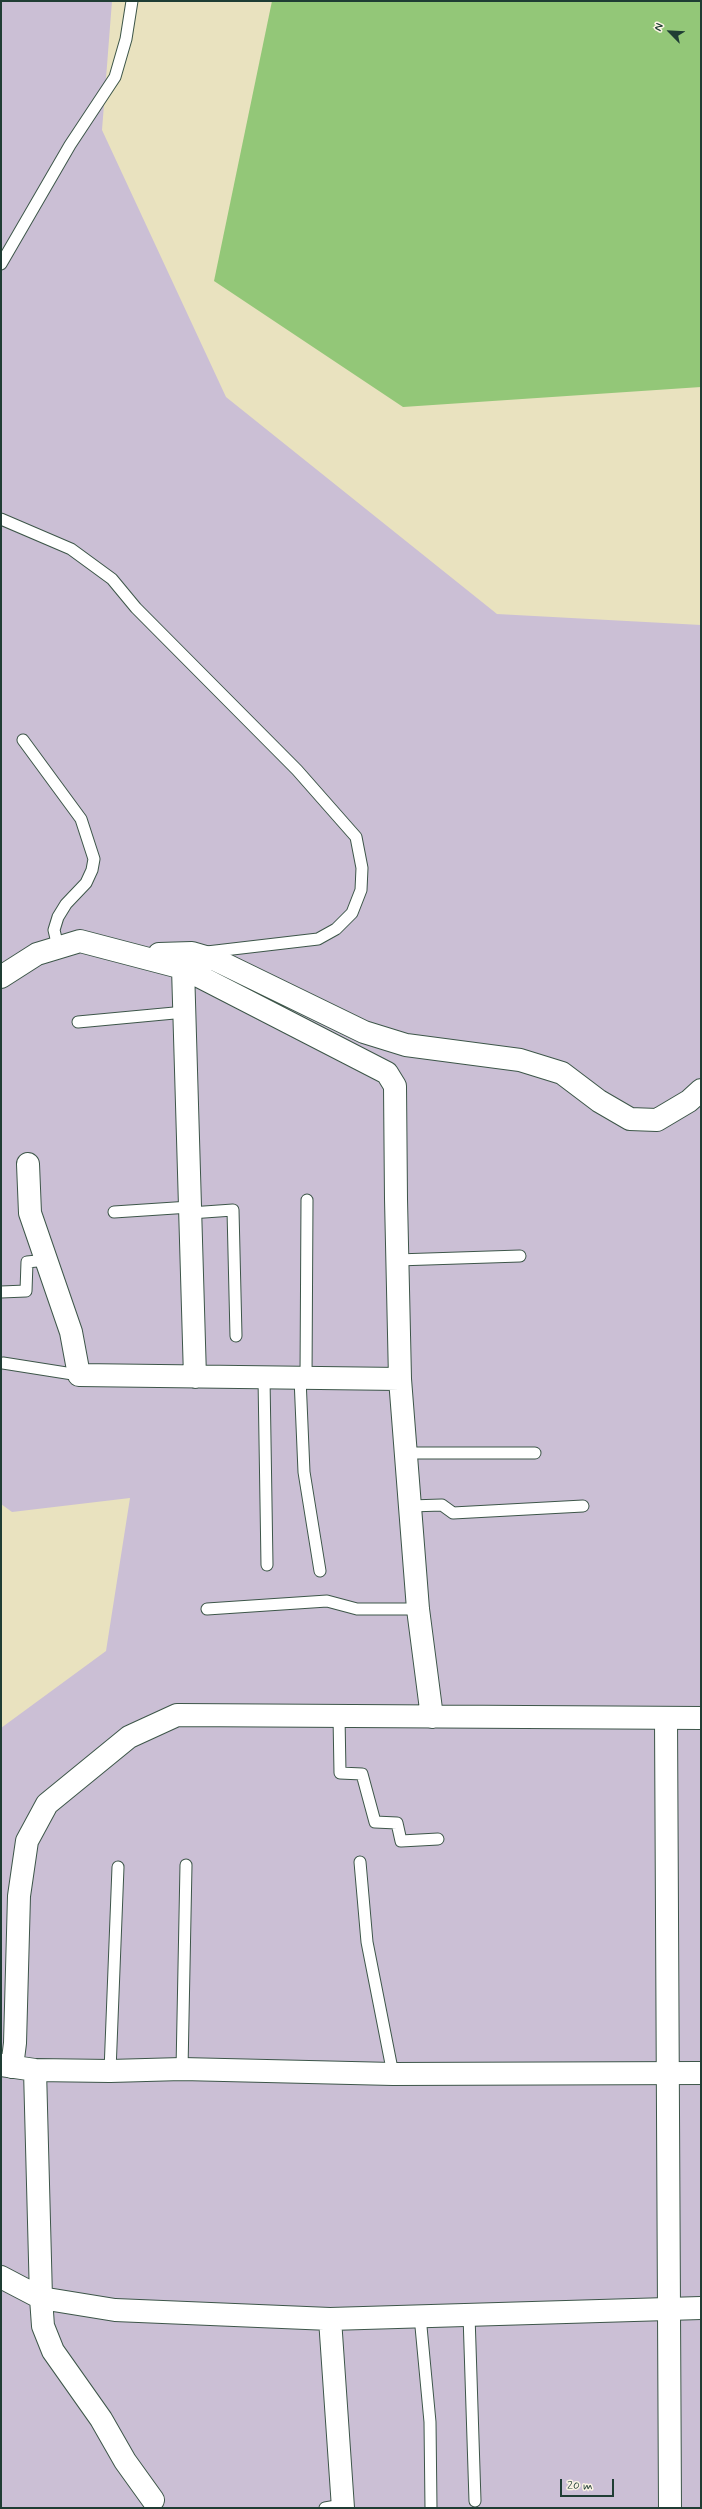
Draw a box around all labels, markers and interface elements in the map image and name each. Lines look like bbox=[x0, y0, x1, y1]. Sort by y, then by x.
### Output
north arrow bbox=[650, 12, 690, 52]
text: N bbox=[651, 21, 667, 33]
scale bar bbox=[562, 2471, 616, 2497]
text: 20 m bbox=[567, 2478, 593, 2494]

